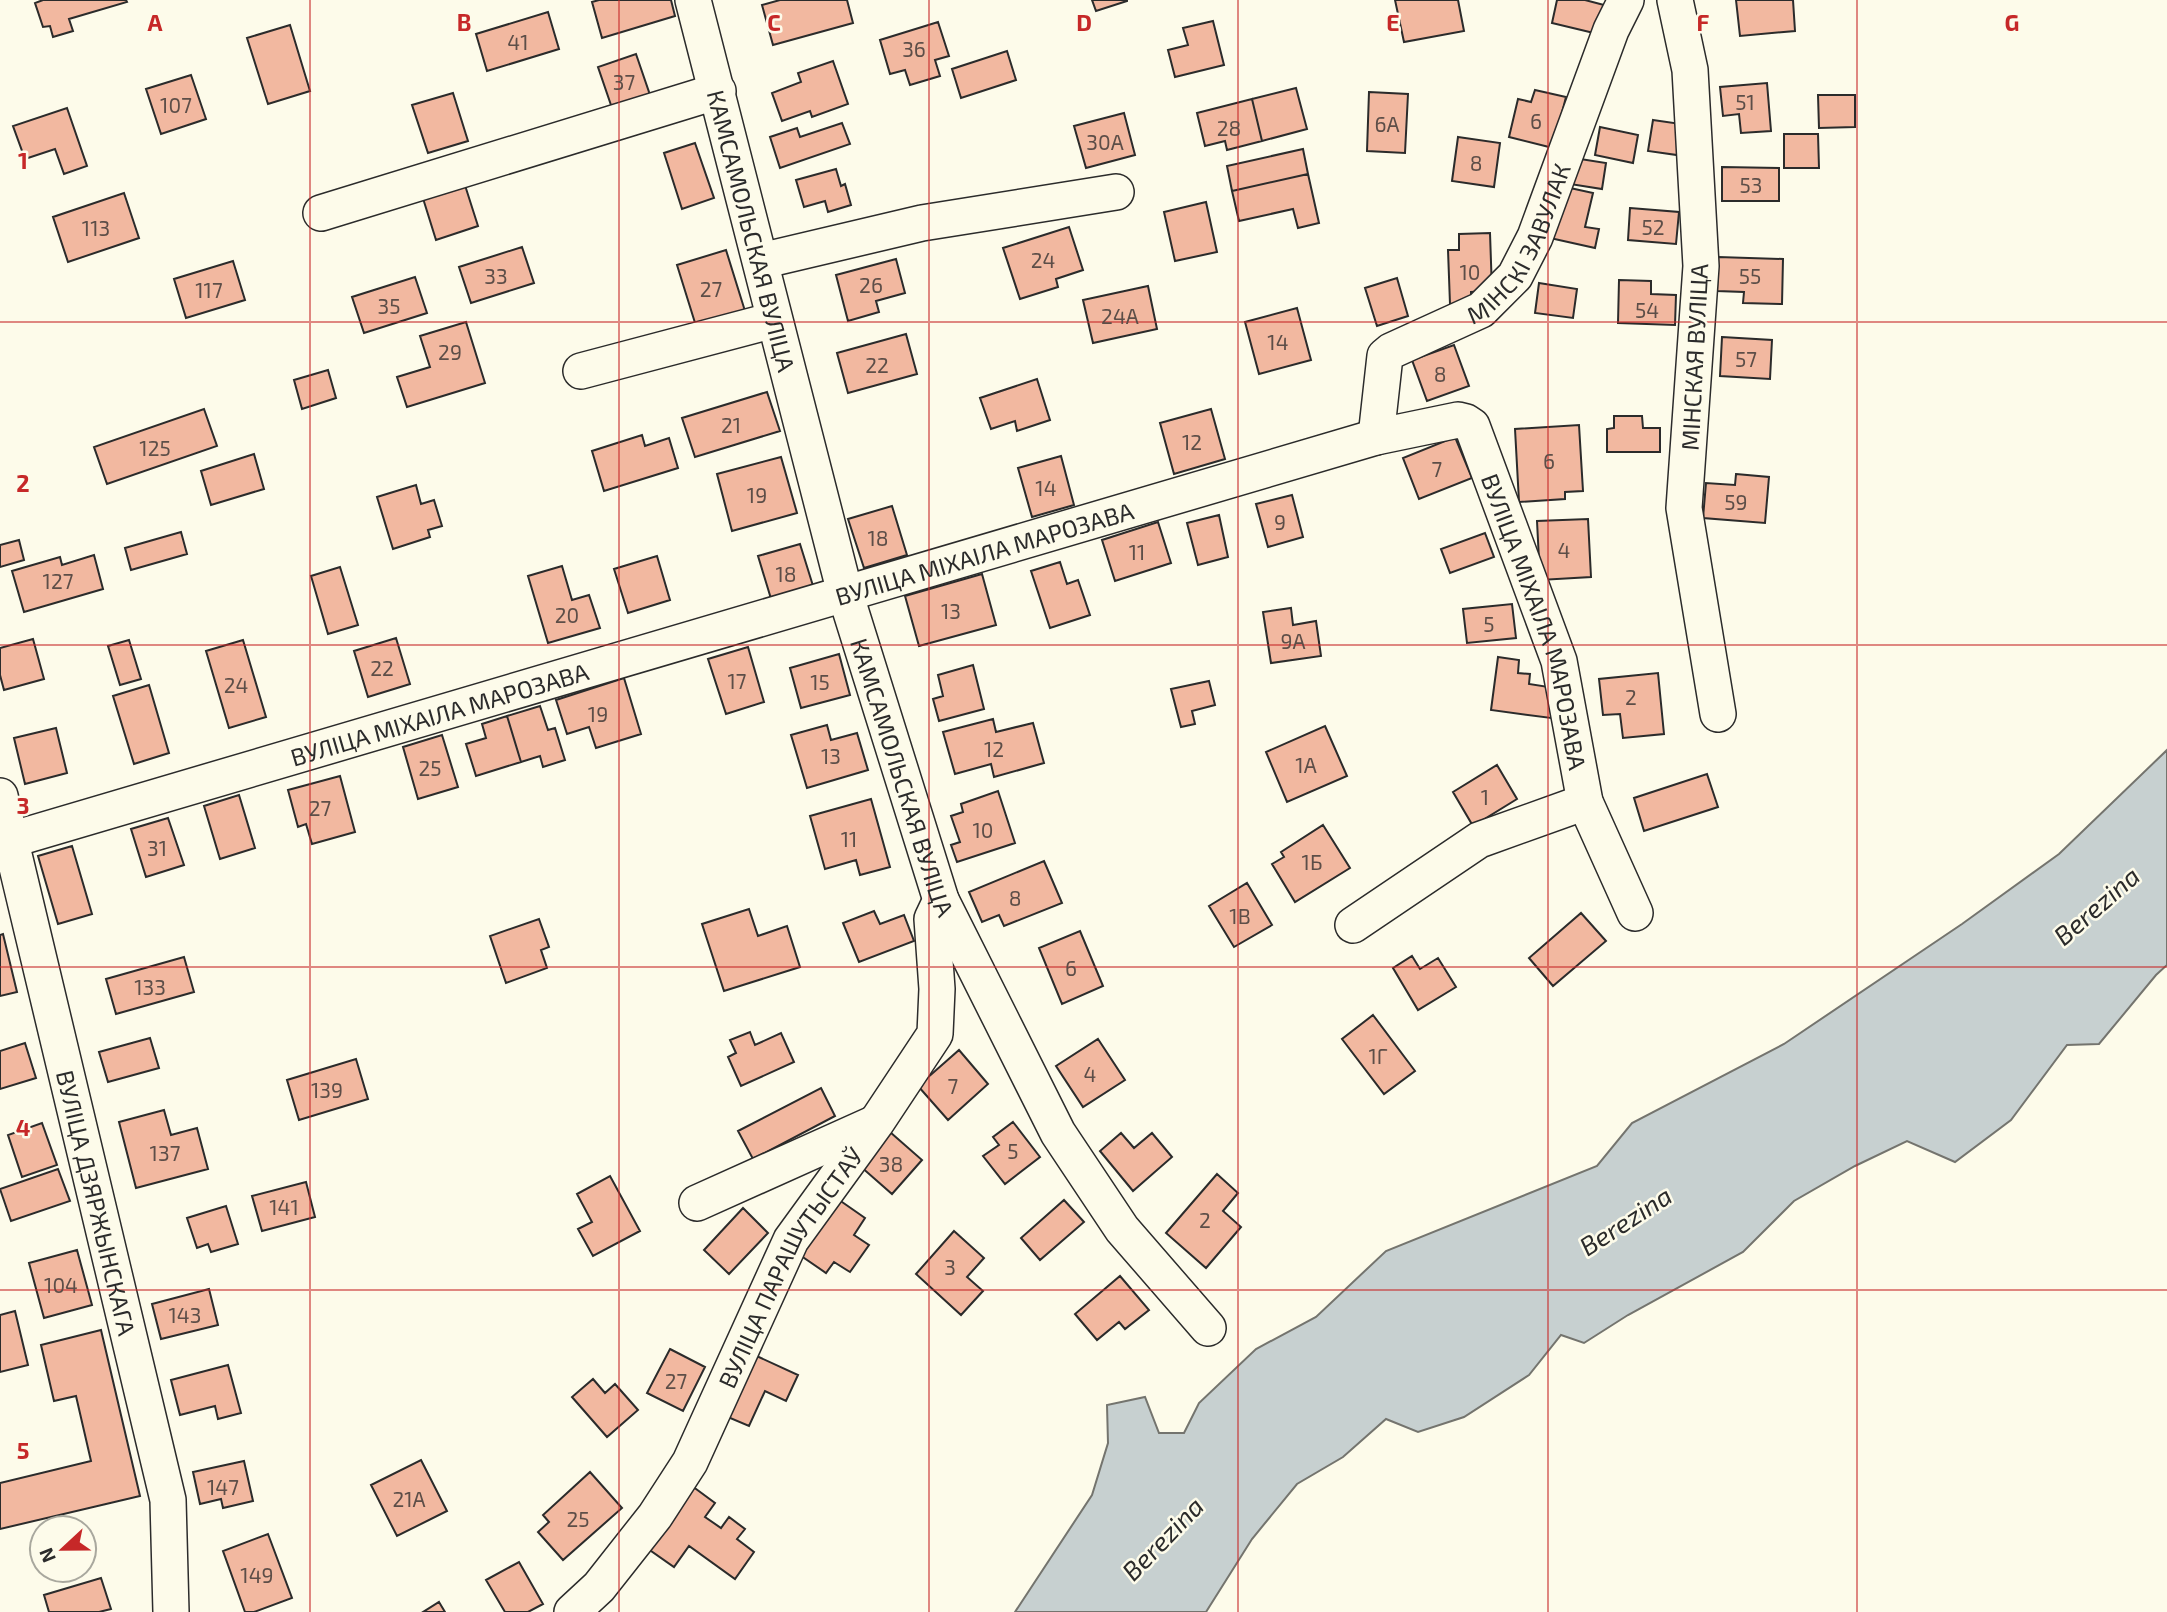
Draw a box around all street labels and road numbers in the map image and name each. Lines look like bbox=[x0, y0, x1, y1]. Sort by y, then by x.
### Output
street label: КАМСАМОЛЬСКАЯ ВУЛІЦА bbox=[702, 87, 802, 375]
street label: МІНСКІ ЗАВУЛАК bbox=[1462, 159, 1575, 329]
street label: МІНСКАЯ ВУЛІЦА bbox=[1675, 263, 1713, 451]
street label: ВУЛІЦА МІХАІЛА МАРОЗАВА bbox=[1476, 469, 1593, 772]
street label: ВУЛІЦА МІХАІЛА МАРОЗАВА bbox=[832, 495, 1137, 610]
street label: КАМСАМОЛЬСКАЯ ВУЛІЦА bbox=[845, 634, 961, 921]
street label: ВУЛІЦА МІХАІЛА МАРОЗАВА bbox=[287, 656, 592, 771]
street label: ВУЛІЦА ДЗЯРЖЫНСКАГА bbox=[51, 1067, 143, 1338]
street label: ВУЛІЦА ПАРАШУТЫСТАЎ bbox=[711, 1141, 869, 1392]

